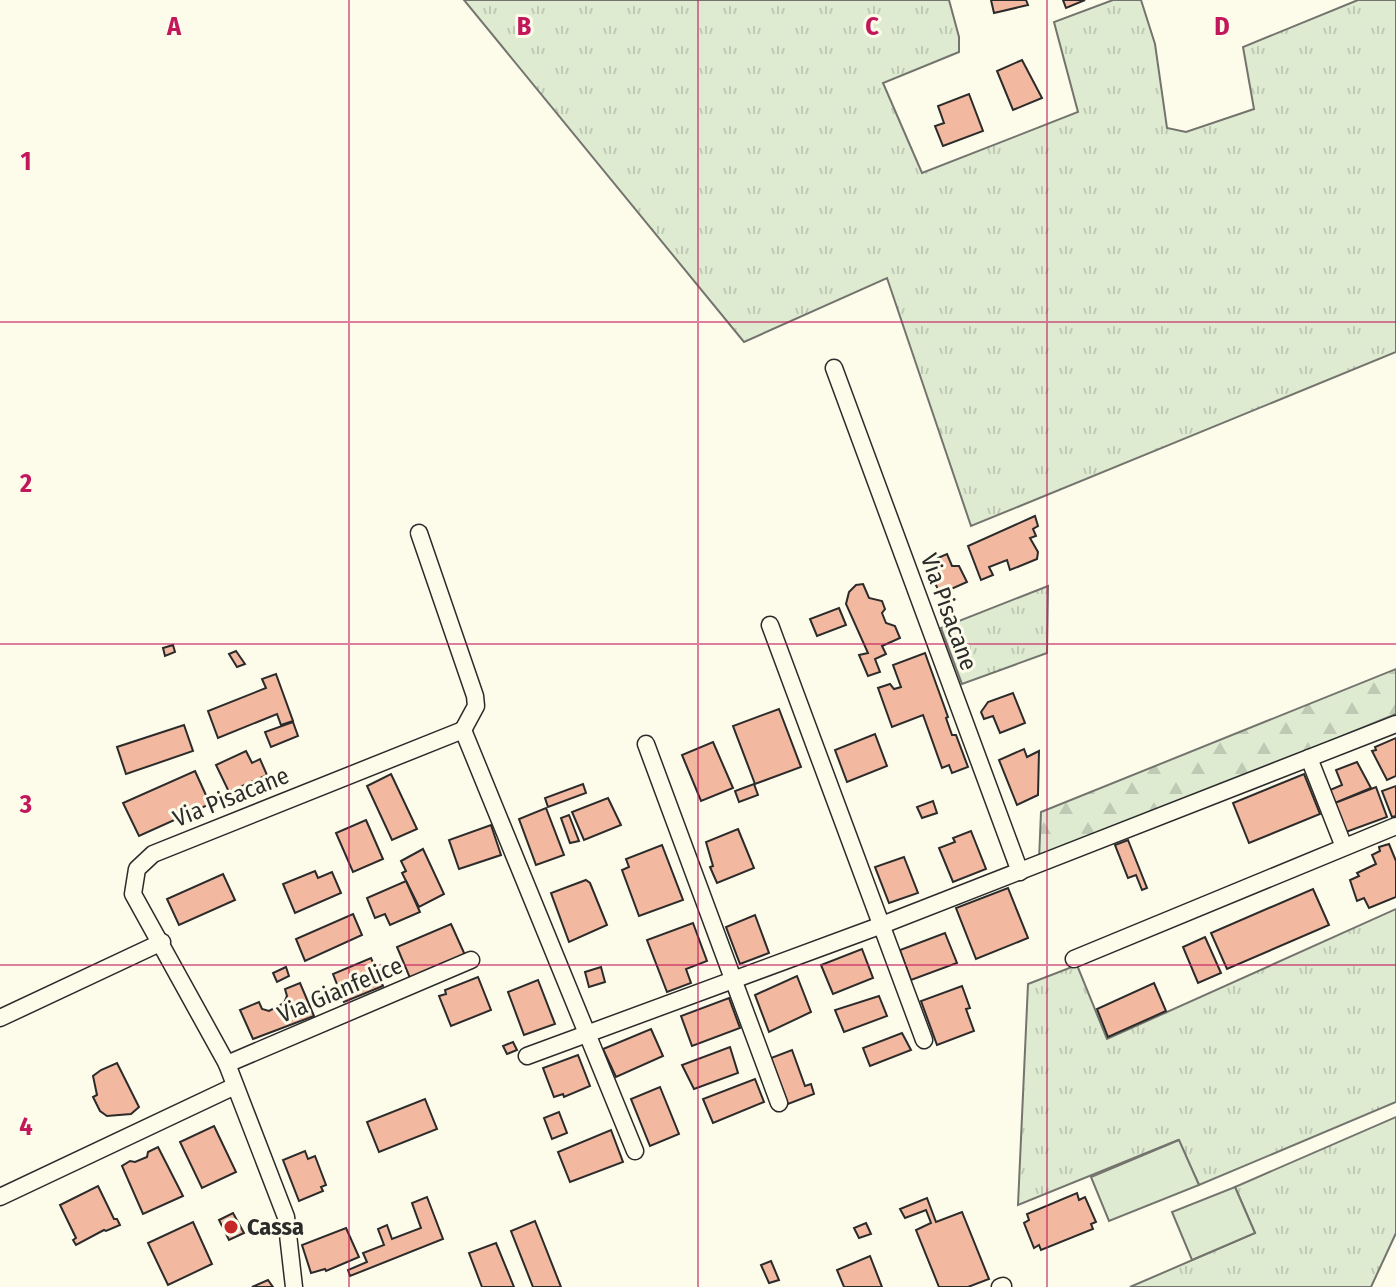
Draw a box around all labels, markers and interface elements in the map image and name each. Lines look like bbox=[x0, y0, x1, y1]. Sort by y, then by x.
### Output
text: A bbox=[166, 11, 182, 42]
text: B bbox=[517, 11, 532, 42]
text: C bbox=[865, 11, 879, 42]
text: D bbox=[1214, 11, 1230, 42]
text: 1 bbox=[21, 146, 32, 177]
text: 2 bbox=[19, 468, 32, 499]
street label: Via Pisacane bbox=[915, 550, 983, 674]
street label: Via Pisacane bbox=[169, 761, 293, 833]
text: 3 bbox=[19, 789, 32, 820]
street label: Via Gianfelice bbox=[273, 951, 407, 1029]
text: 4 bbox=[19, 1111, 33, 1142]
place label: Cassa bbox=[247, 1213, 304, 1241]
marker: Cassa bbox=[222, 1218, 240, 1236]

